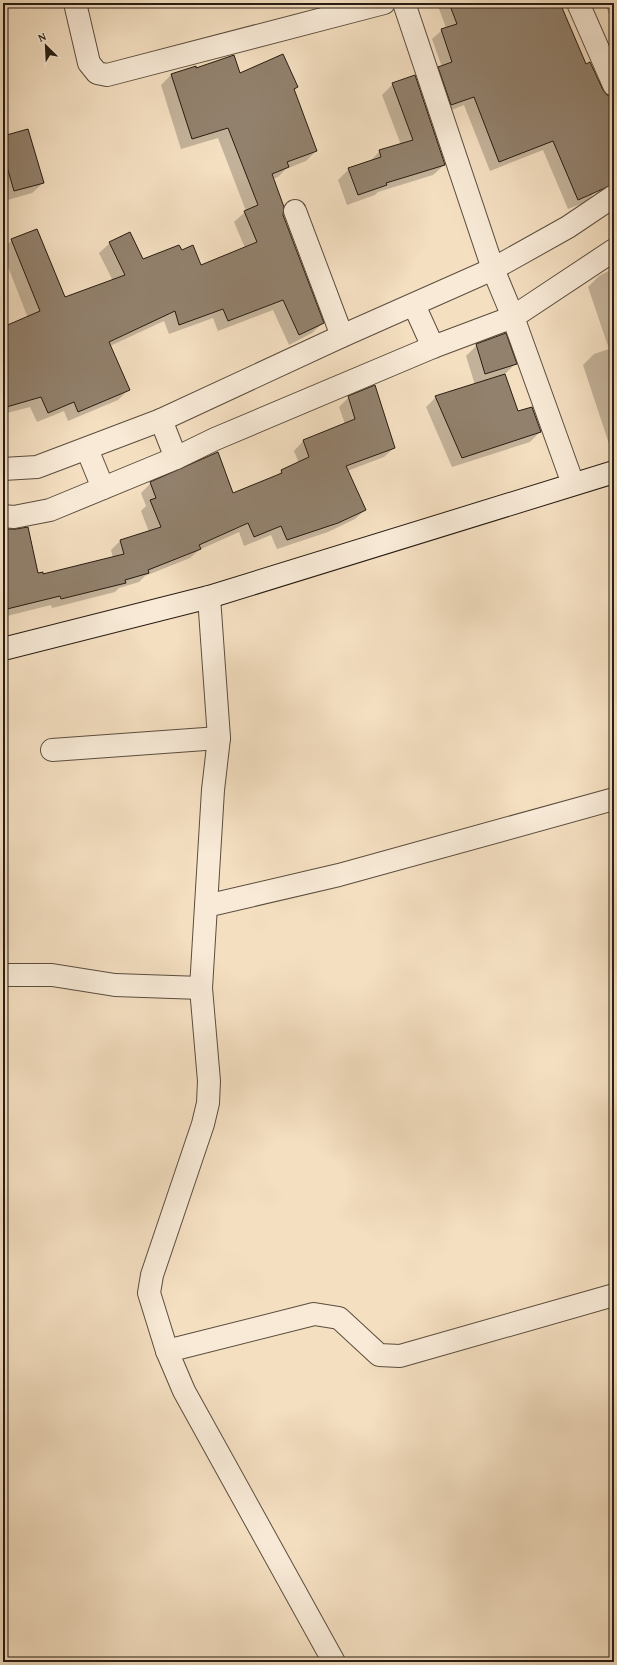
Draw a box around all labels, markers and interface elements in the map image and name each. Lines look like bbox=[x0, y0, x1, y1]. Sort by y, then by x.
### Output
north arrow bbox=[26, 26, 66, 66]
text: N bbox=[35, 28, 49, 46]

